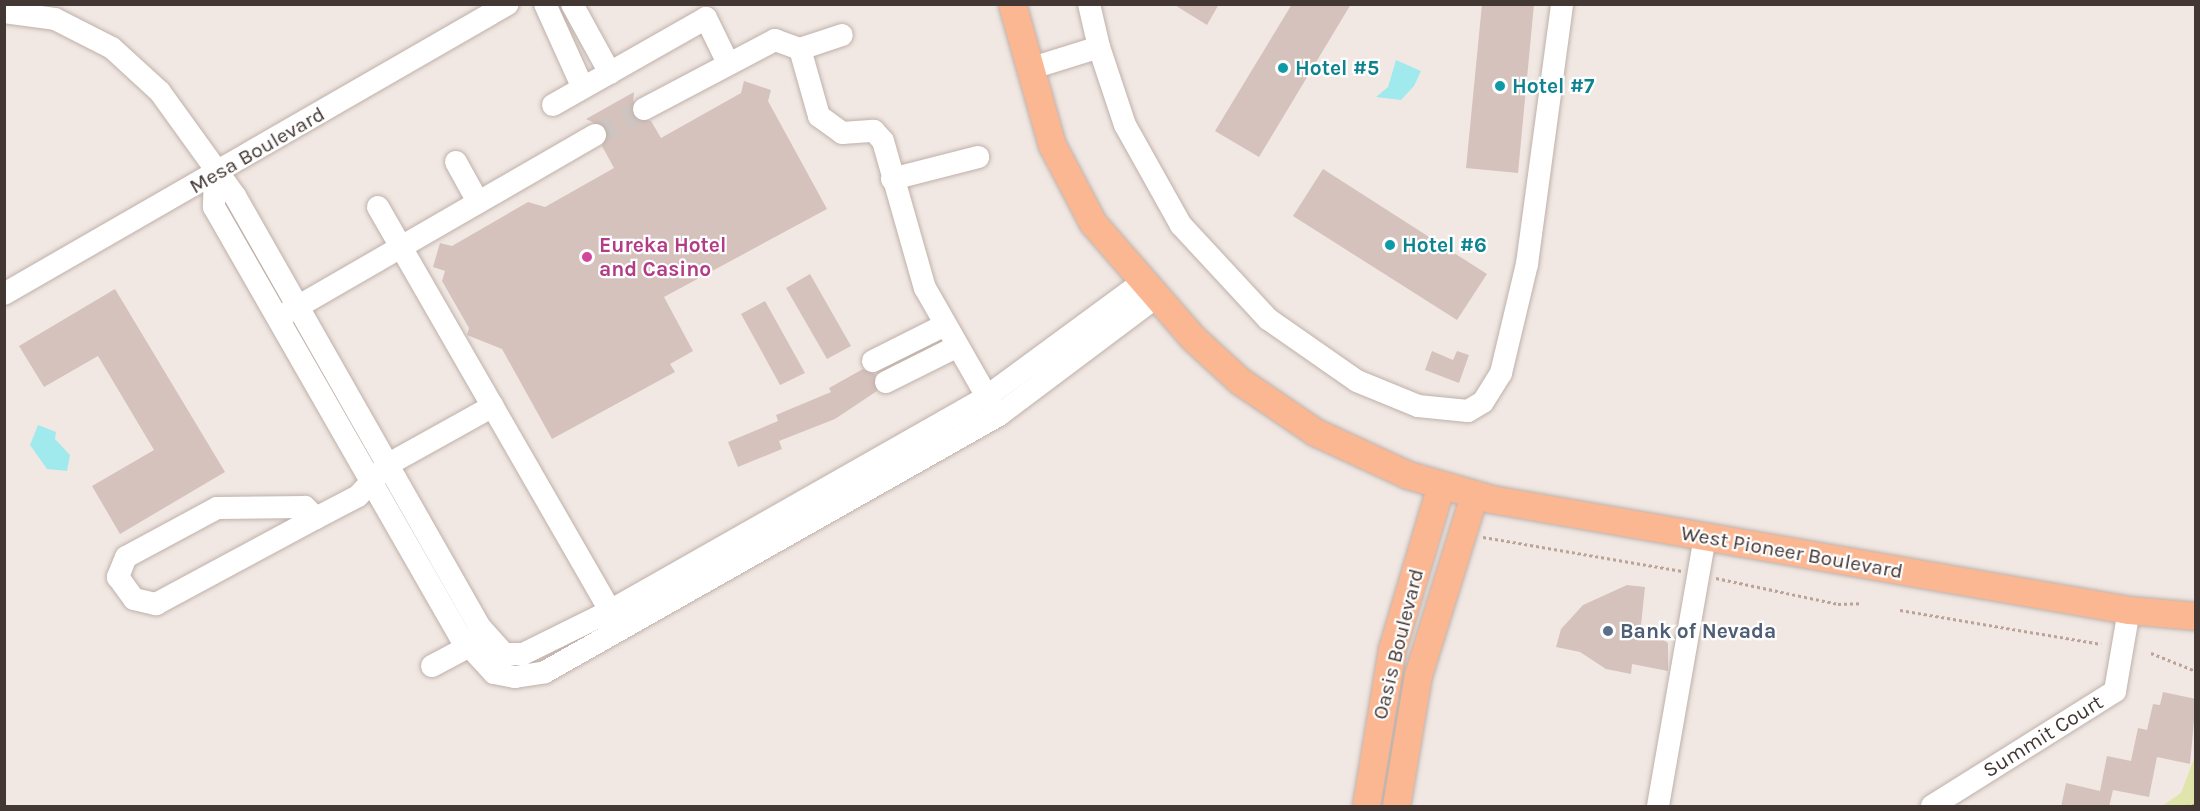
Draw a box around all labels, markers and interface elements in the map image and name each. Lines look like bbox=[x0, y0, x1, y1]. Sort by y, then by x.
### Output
place label: Hotel #5 bbox=[1295, 55, 1379, 81]
marker: Hotel #5 bbox=[1276, 61, 1290, 75]
place label: Hotel #7 bbox=[1512, 73, 1595, 99]
marker: Hotel #7 bbox=[1493, 79, 1507, 93]
street label: Mesa Boulevard bbox=[185, 101, 329, 199]
place label: Eureka Hotel and Casino bbox=[599, 232, 726, 282]
place label: Hotel #6 bbox=[1402, 232, 1487, 258]
marker: Hotel #6 bbox=[1383, 238, 1397, 252]
marker: Eureka Hotel and Casino bbox=[580, 250, 594, 264]
street label: West Pioneer Boulevard bbox=[1679, 520, 1905, 584]
street label: Oasis Boulevard bbox=[1367, 566, 1429, 722]
place label: Bank of Nevada bbox=[1620, 618, 1776, 644]
marker: Bank of Nevada bbox=[1601, 624, 1615, 638]
street label: Summit Court bbox=[1978, 689, 2108, 783]

